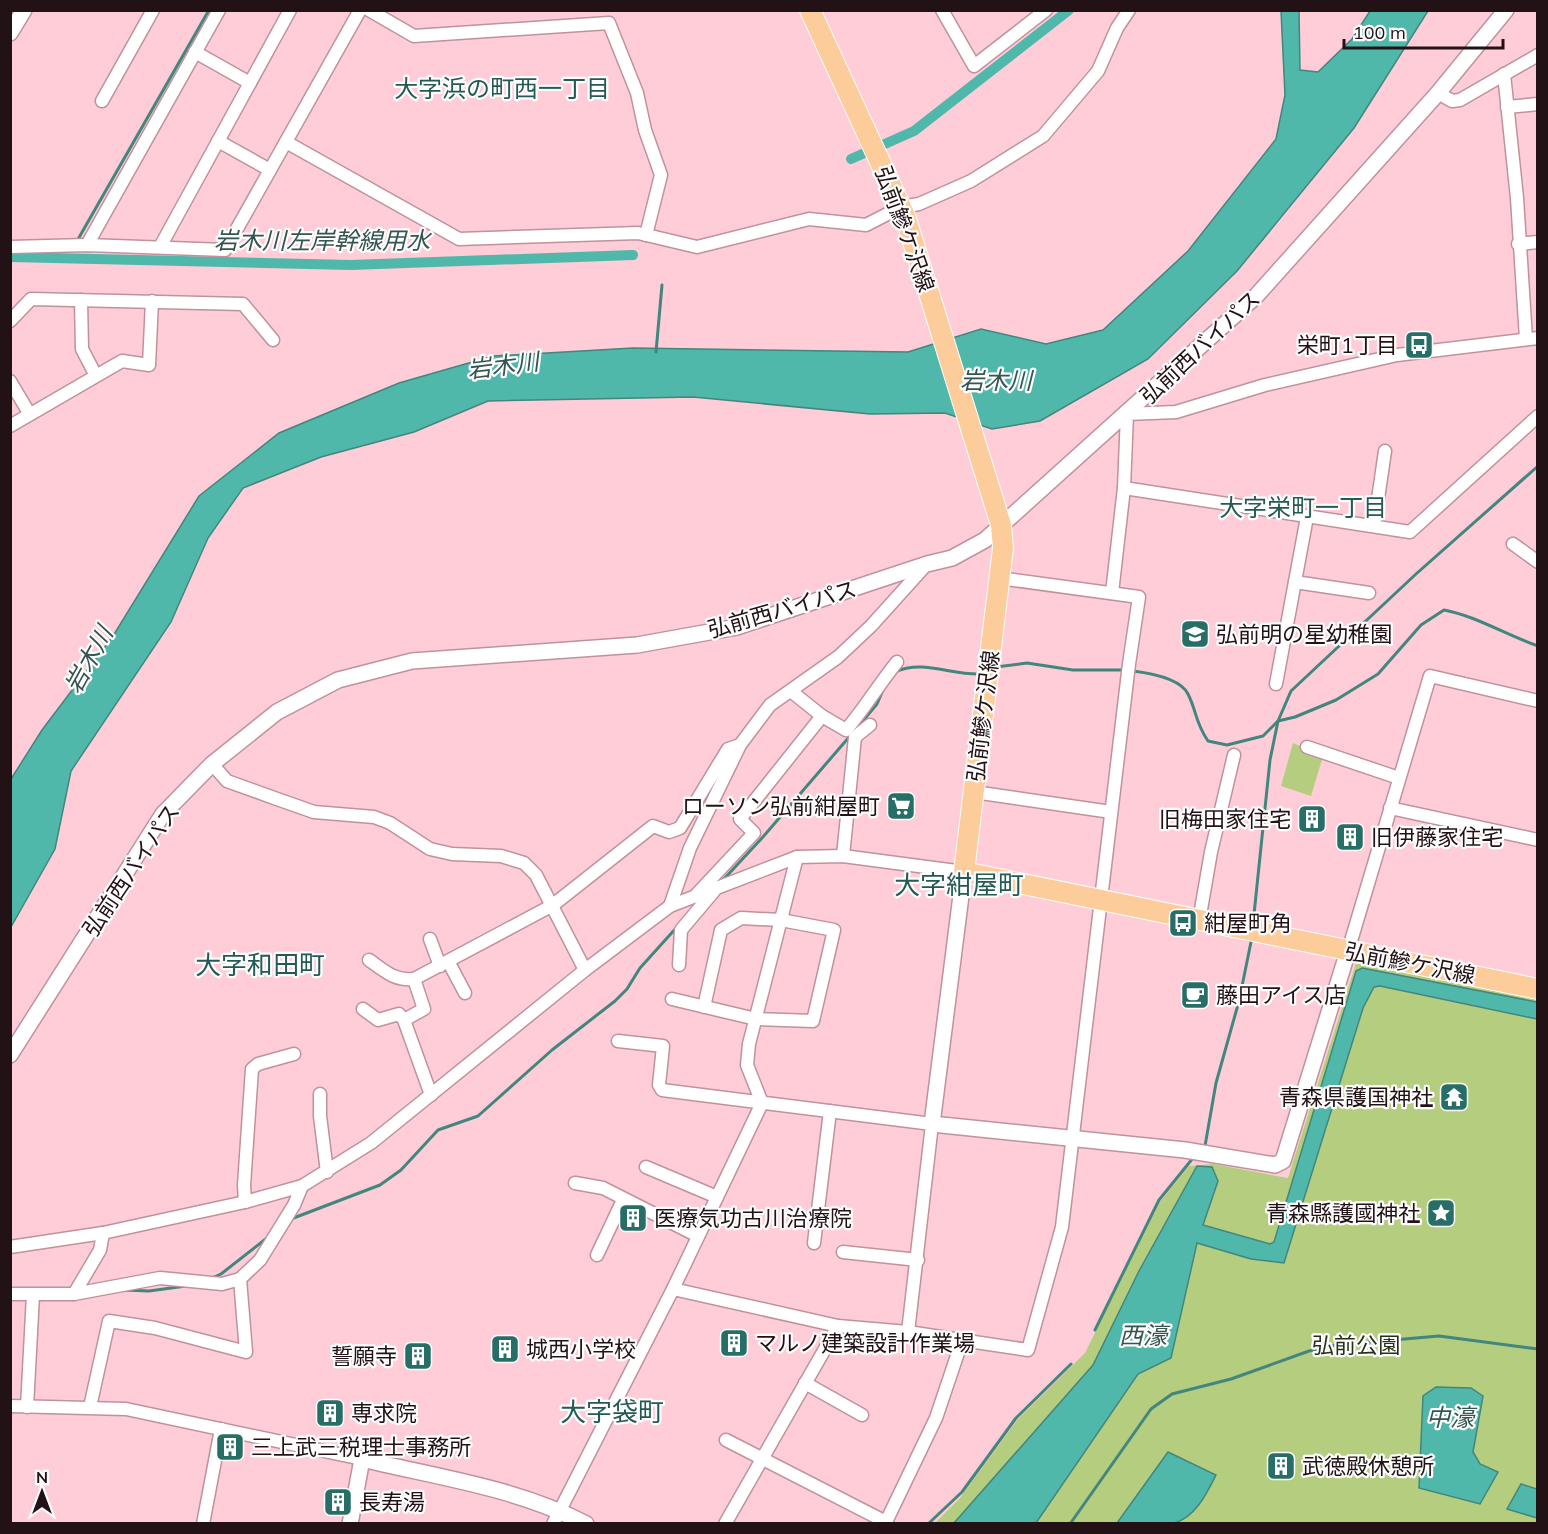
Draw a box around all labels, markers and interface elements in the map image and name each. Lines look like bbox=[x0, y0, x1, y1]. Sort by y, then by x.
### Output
scale bar bbox=[1344, 12, 1503, 50]
text: 100 m bbox=[1353, 21, 1406, 44]
district label: 大字浜の町西一丁目 bbox=[394, 73, 610, 103]
street label: 弘前鰺ケ沢線 bbox=[869, 162, 941, 296]
water label: 岩木川左岸幹線用水 bbox=[214, 225, 433, 255]
street label: 弘前西バイパス bbox=[1134, 284, 1266, 410]
bus stop icon: 栄町1丁目 bbox=[1403, 329, 1435, 361]
place label: 栄町1丁目 bbox=[1297, 331, 1398, 359]
water label: 岩木川 bbox=[465, 345, 543, 384]
water label: 岩木川 bbox=[960, 365, 1035, 395]
district label: 大字栄町一丁目 bbox=[1219, 492, 1387, 522]
street label: 弘前西バイパス bbox=[704, 574, 860, 644]
water label: 岩木川 bbox=[58, 618, 120, 698]
school or university icon: 弘前明の星幼稚園 bbox=[1179, 618, 1211, 650]
place label: 弘前明の星幼稚園 bbox=[1216, 620, 1392, 648]
street label: 弘前鰺ケ沢線 bbox=[961, 649, 1005, 783]
supermarket icon: ローソン弘前紺屋町 bbox=[885, 790, 917, 822]
place label: ローソン弘前紺屋町 bbox=[682, 792, 880, 820]
street label: 弘前西バイパス bbox=[76, 799, 186, 941]
building icon: 旧梅田家住宅 bbox=[1296, 803, 1328, 835]
place label: 旧梅田家住宅 bbox=[1159, 805, 1291, 833]
building icon: 旧伊藤家住宅 bbox=[1334, 821, 1366, 853]
place label: 旧伊藤家住宅 bbox=[1371, 823, 1503, 851]
district label: 大字紺屋町 bbox=[894, 868, 1024, 901]
bus stop icon: 紺屋町角 bbox=[1167, 907, 1199, 939]
place label: 紺屋町角 bbox=[1204, 909, 1292, 937]
street label: 弘前鰺ケ沢線 bbox=[1343, 937, 1477, 989]
district label: 大字和田町 bbox=[195, 948, 325, 981]
cafe icon: 藤田アイス店 bbox=[1179, 979, 1211, 1011]
place label: 藤田アイス店 bbox=[1216, 981, 1346, 1009]
temple icon: 青森県護国神社 bbox=[1438, 1081, 1470, 1113]
place label: 青森県護国神社 bbox=[1279, 1083, 1433, 1111]
place icon: 青森縣護國神社 bbox=[1425, 1197, 1457, 1229]
place label: 青森縣護國神社 bbox=[1266, 1199, 1420, 1227]
building icon: 医療気功古川治療院 bbox=[617, 1202, 649, 1234]
place label: 医療気功古川治療院 bbox=[654, 1204, 852, 1232]
water label: 西濠 bbox=[1119, 1320, 1171, 1350]
building icon: マルノ建築設計作業場 bbox=[718, 1327, 750, 1359]
place label: マルノ建築設計作業場 bbox=[755, 1329, 975, 1357]
park label: 弘前公園 bbox=[1312, 1331, 1400, 1359]
building icon: 城西小学校 bbox=[489, 1333, 521, 1365]
place label: 城西小学校 bbox=[526, 1335, 636, 1363]
building icon: 誓願寺 bbox=[402, 1340, 434, 1372]
place label: 誓願寺 bbox=[331, 1342, 397, 1370]
district label: 大字袋町 bbox=[560, 1395, 664, 1428]
building icon: 専求院 bbox=[314, 1397, 346, 1429]
place label: 専求院 bbox=[351, 1399, 417, 1427]
water label: 中濠 bbox=[1426, 1402, 1478, 1432]
building icon: 三上武三税理士事務所 bbox=[214, 1431, 246, 1463]
place label: 三上武三税理士事務所 bbox=[251, 1433, 471, 1461]
building icon: 武徳殿休憩所 bbox=[1265, 1450, 1297, 1482]
place label: 武徳殿休憩所 bbox=[1302, 1452, 1434, 1480]
north arrow bbox=[12, 1462, 72, 1522]
text: N bbox=[36, 1467, 48, 1487]
building icon: 長寿湯 bbox=[322, 1486, 354, 1518]
place label: 長寿湯 bbox=[359, 1488, 425, 1516]

